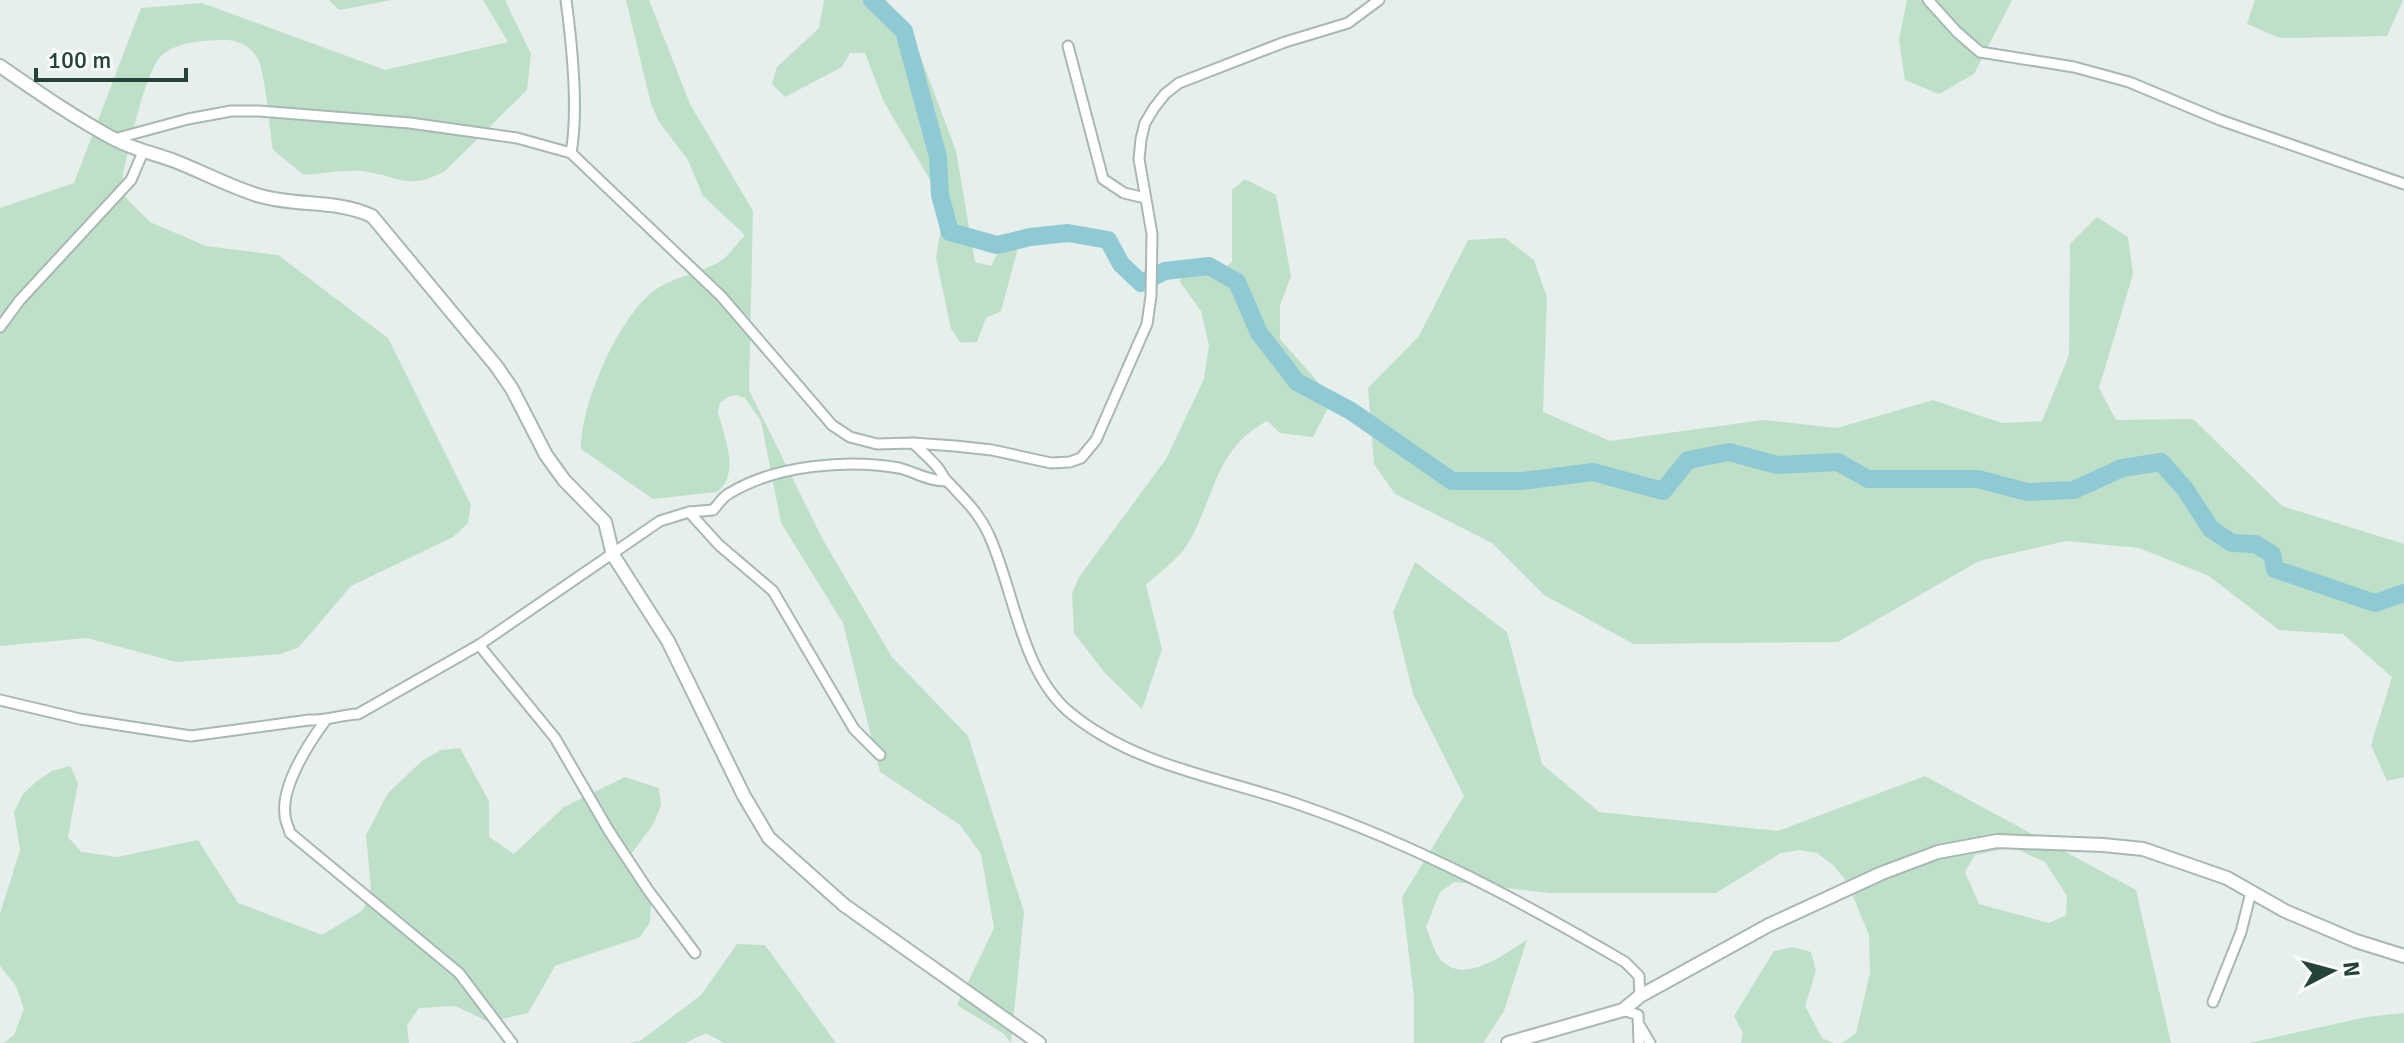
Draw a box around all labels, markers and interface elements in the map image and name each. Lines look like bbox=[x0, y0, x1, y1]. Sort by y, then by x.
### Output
scale bar bbox=[36, 32, 186, 82]
text: 100 m bbox=[48, 45, 111, 75]
north arrow bbox=[2292, 931, 2372, 1011]
text: N bbox=[2337, 960, 2366, 978]

